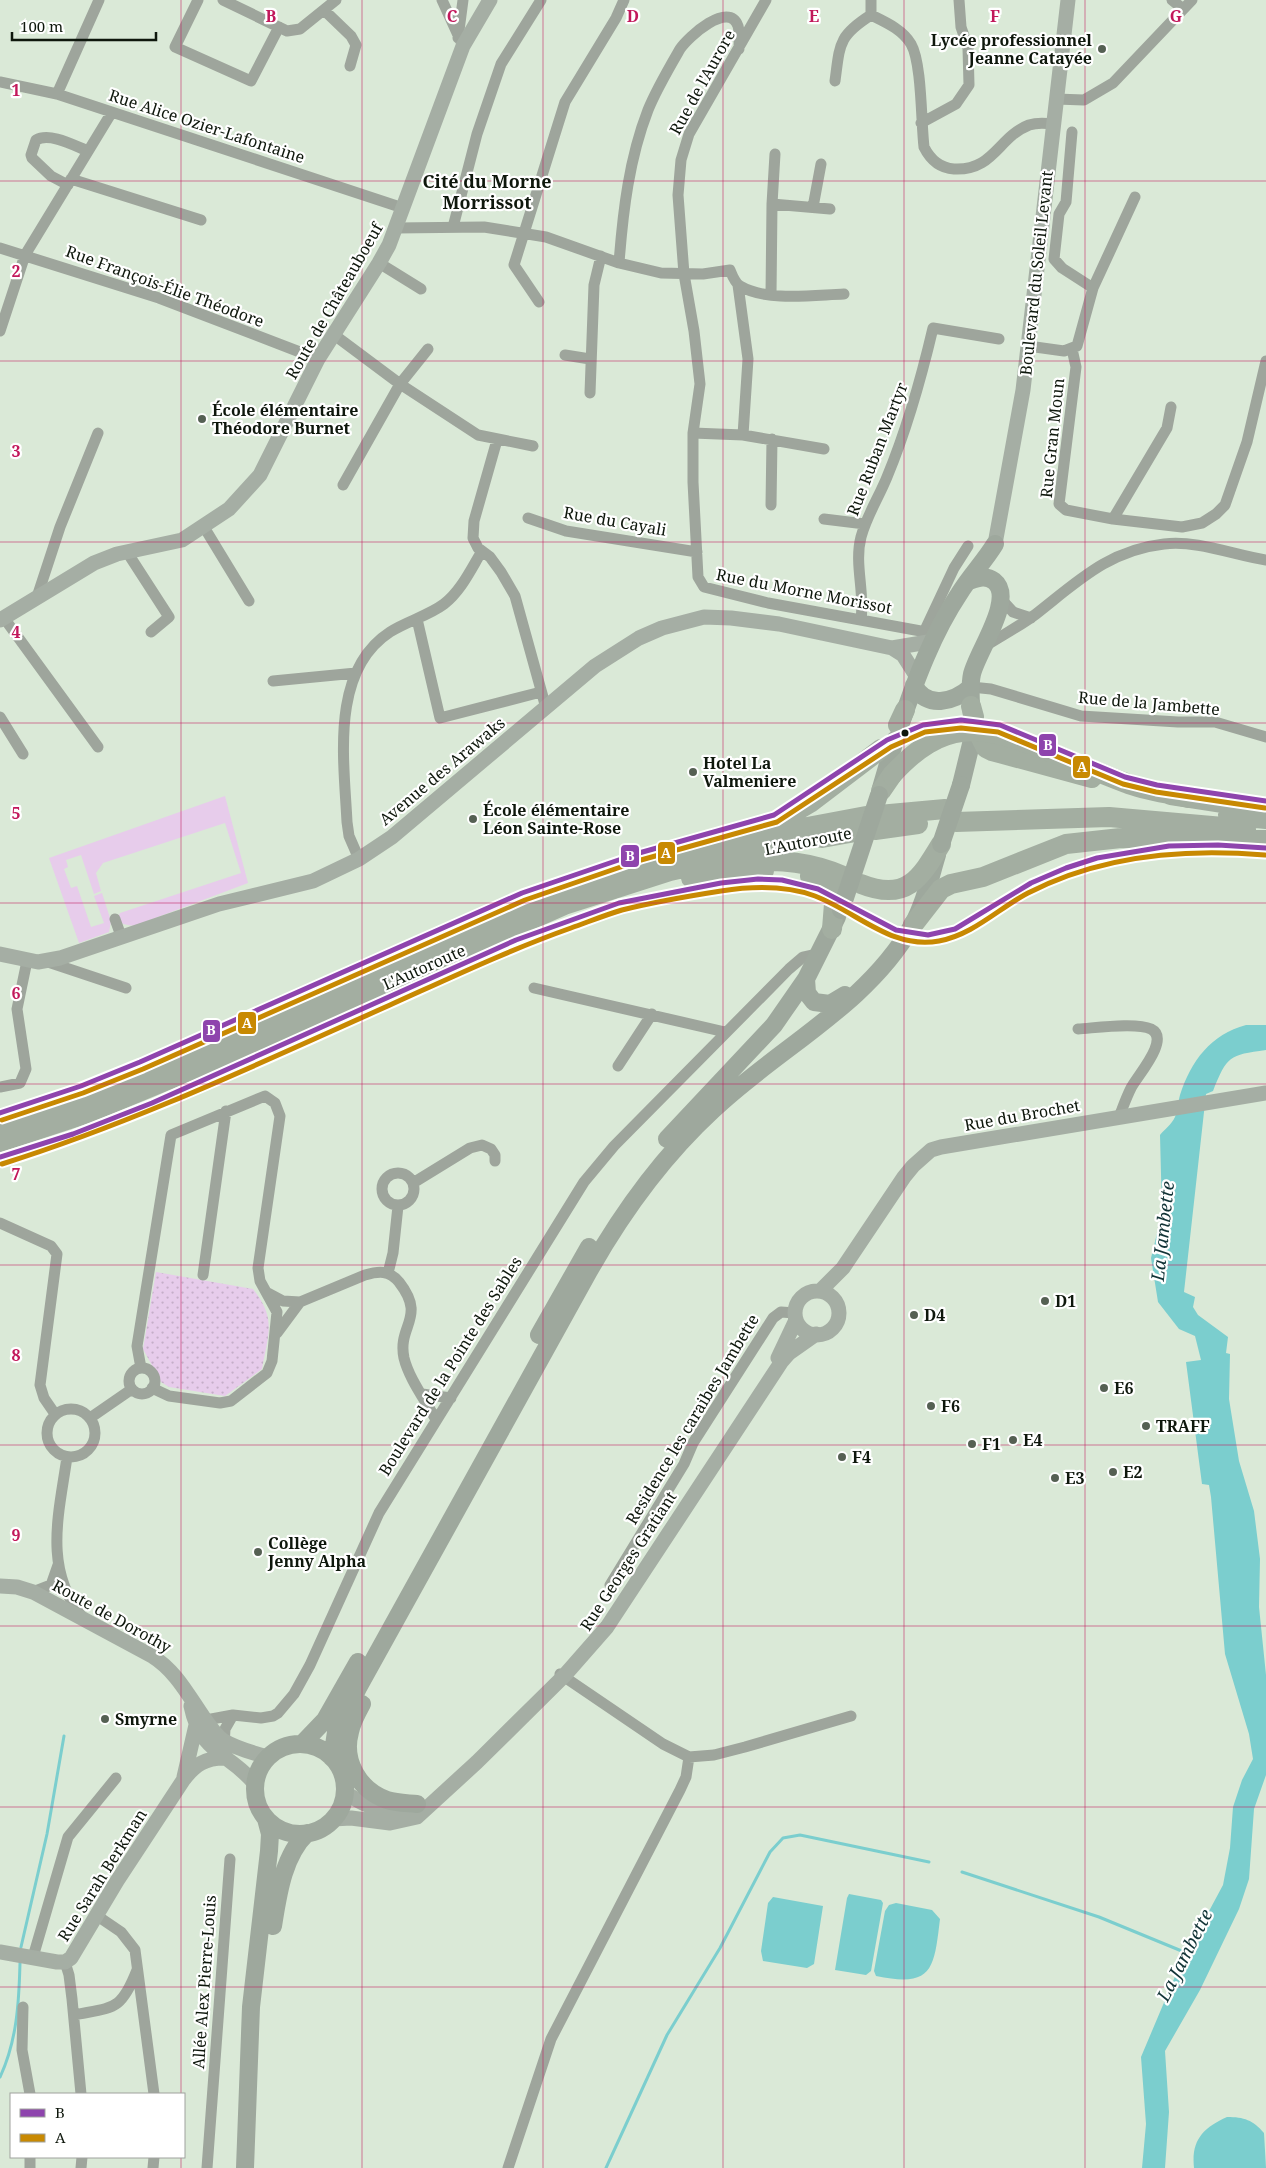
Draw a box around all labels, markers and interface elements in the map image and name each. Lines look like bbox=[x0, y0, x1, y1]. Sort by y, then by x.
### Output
text: B bbox=[266, 5, 277, 27]
text: C bbox=[447, 5, 458, 27]
text: D bbox=[627, 5, 639, 27]
text: E bbox=[809, 5, 819, 27]
text: F bbox=[990, 5, 1000, 27]
text: G bbox=[1170, 5, 1182, 27]
scale bar bbox=[12, 10, 156, 42]
text: 100 m bbox=[20, 16, 63, 36]
street label: Rue de l'Aurore bbox=[664, 25, 740, 139]
place label: Lycée professionnel Jeanne Catayée bbox=[931, 29, 1092, 69]
marker: Lycée professionnel Jeanne Catayée bbox=[1096, 43, 1108, 55]
text: 1 bbox=[11, 79, 21, 101]
street label: Rue Alice Ozier-Lafontaine bbox=[106, 84, 308, 168]
district label: Cité du Morne Morrissot bbox=[423, 169, 551, 214]
street label: Boulevard du Soleil Levant bbox=[1014, 169, 1058, 376]
street label: Route de Châteauboeuf bbox=[280, 217, 389, 383]
street label: Rue François-Élie Théodore bbox=[63, 240, 267, 332]
text: 2 bbox=[11, 260, 21, 282]
street label: Rue Gran Moun bbox=[1035, 377, 1069, 499]
street label: Rue Ruban Martyr bbox=[841, 379, 913, 519]
place label: École élémentaire Théodore Burnet bbox=[212, 399, 358, 439]
marker: École élémentaire Théodore Burnet bbox=[196, 413, 208, 425]
text: 3 bbox=[11, 440, 21, 462]
street label: Rue du Cayali bbox=[562, 501, 668, 541]
street label: Rue du Morne Morissot bbox=[714, 563, 894, 619]
text: 4 bbox=[11, 621, 21, 643]
street label: Rue de la Jambette bbox=[1077, 686, 1221, 720]
street label: Avenue des Arawaks bbox=[374, 712, 510, 830]
unlabelled marker bbox=[900, 728, 910, 738]
line badge: B bbox=[1038, 733, 1057, 757]
text: B bbox=[1043, 735, 1053, 754]
place label: Hotel La Valmeniere bbox=[703, 752, 796, 792]
line badge: A bbox=[1072, 755, 1091, 779]
text: A bbox=[1077, 757, 1088, 776]
marker: Hotel La Valmeniere bbox=[687, 766, 699, 778]
place label: École élémentaire Léon Sainte-Rose bbox=[483, 799, 629, 839]
text: 5 bbox=[11, 802, 21, 824]
marker: École élémentaire Léon Sainte-Rose bbox=[467, 813, 479, 825]
street label: L'Autoroute bbox=[763, 822, 853, 860]
line badge: A bbox=[657, 841, 676, 865]
text: A bbox=[661, 843, 672, 862]
line badge: B bbox=[620, 844, 640, 868]
text: B bbox=[625, 846, 635, 865]
street label: L'Autoroute bbox=[379, 939, 469, 995]
text: 6 bbox=[11, 982, 21, 1004]
line badge: A bbox=[237, 1011, 257, 1035]
text: A bbox=[242, 1013, 253, 1032]
line badge: B bbox=[202, 1019, 221, 1043]
text: B bbox=[206, 1020, 216, 1039]
street label: Rue du Brochet bbox=[962, 1094, 1082, 1136]
text: 7 bbox=[11, 1163, 21, 1185]
water label: La Jambette bbox=[1145, 1180, 1179, 1283]
street label: Boulevard de la Pointe des Sables bbox=[373, 1252, 527, 1480]
place label: D1 bbox=[1055, 1290, 1076, 1312]
marker: D1 bbox=[1039, 1295, 1051, 1307]
place label: D4 bbox=[924, 1304, 945, 1326]
marker: D4 bbox=[908, 1309, 920, 1321]
street label: Residence les caraibes Jambette bbox=[620, 1310, 764, 1528]
text: 8 bbox=[11, 1344, 21, 1366]
place label: E6 bbox=[1114, 1377, 1134, 1399]
marker: E6 bbox=[1098, 1382, 1110, 1394]
place label: F6 bbox=[941, 1395, 960, 1417]
marker: F6 bbox=[925, 1400, 937, 1412]
place label: TRAFF bbox=[1156, 1415, 1210, 1437]
marker: TRAFF bbox=[1140, 1420, 1152, 1432]
place label: E4 bbox=[1023, 1429, 1043, 1451]
place label: F1 bbox=[982, 1433, 1001, 1455]
marker: E4 bbox=[1007, 1434, 1019, 1446]
marker: F1 bbox=[966, 1438, 978, 1450]
place label: F4 bbox=[852, 1446, 871, 1468]
marker: F4 bbox=[836, 1451, 848, 1463]
place label: E2 bbox=[1123, 1461, 1143, 1483]
marker: E2 bbox=[1107, 1466, 1119, 1478]
place label: E3 bbox=[1065, 1467, 1085, 1489]
marker: E3 bbox=[1049, 1472, 1061, 1484]
street label: Rue Georges Gratiant bbox=[575, 1487, 682, 1635]
text: 9 bbox=[11, 1524, 21, 1546]
place label: Collège Jenny Alpha bbox=[267, 1532, 367, 1572]
marker: Collège Jenny Alpha bbox=[252, 1546, 264, 1558]
street label: Route de Dorothy bbox=[49, 1574, 176, 1658]
place label: Smyrne bbox=[115, 1708, 177, 1730]
marker: Smyrne bbox=[99, 1713, 111, 1725]
street label: Rue Sarah Berkman bbox=[52, 1805, 152, 1945]
street label: Allée Alex Pierre-Louis bbox=[187, 1894, 221, 2070]
water label: La Jambette bbox=[1150, 1905, 1218, 2006]
legend bbox=[10, 2093, 185, 2158]
text: B bbox=[55, 2102, 65, 2122]
text: A bbox=[55, 2127, 66, 2147]

